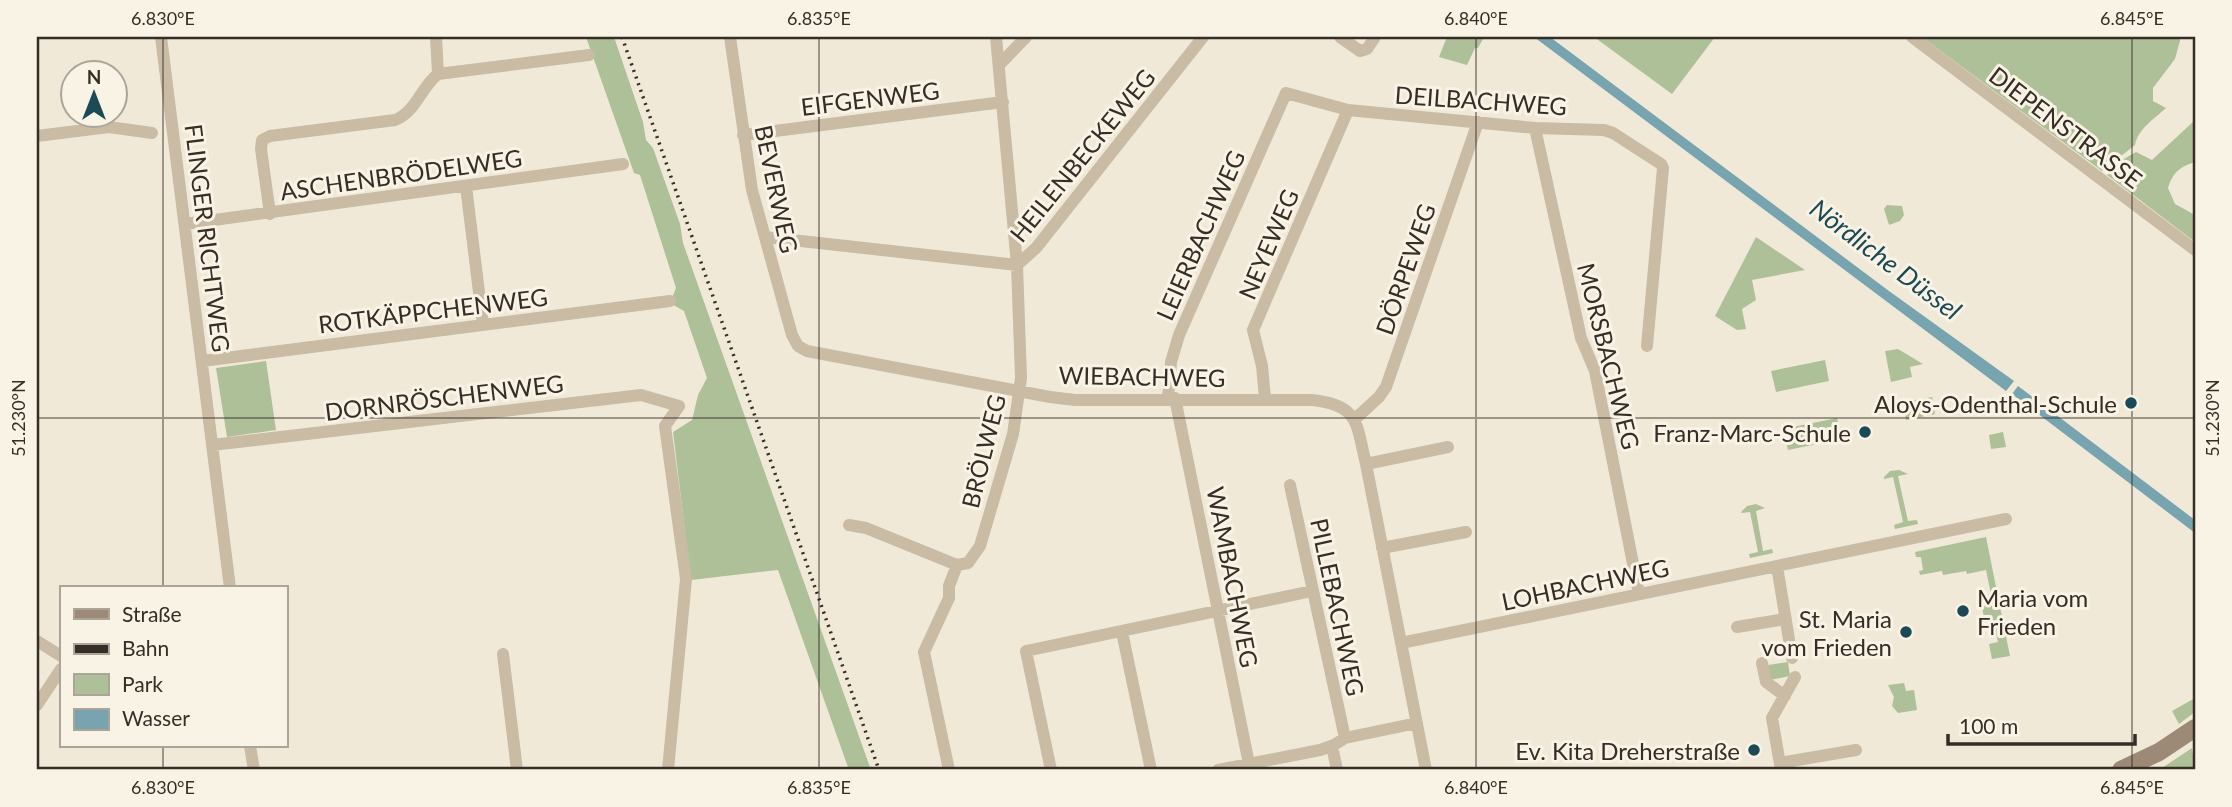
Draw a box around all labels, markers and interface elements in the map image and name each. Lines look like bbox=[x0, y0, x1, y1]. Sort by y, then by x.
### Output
text: 6.830°E bbox=[131, 7, 195, 29]
text: 6.835°E bbox=[787, 7, 851, 29]
text: 6.840°E bbox=[1444, 7, 1508, 29]
text: 6.845°E bbox=[2100, 7, 2164, 29]
north arrow bbox=[60, 60, 130, 130]
street label: DIEPENSTRASSE bbox=[1984, 60, 2148, 194]
street label: HEILENBECKEWEG bbox=[1003, 63, 1161, 247]
text: N bbox=[87, 65, 101, 88]
street label: EIFGENWEG bbox=[799, 75, 941, 121]
street label: DEILBACHWEG bbox=[1394, 80, 1568, 120]
street label: FLINGER RICHTWEG bbox=[180, 122, 236, 354]
street label: BEVERWEG bbox=[749, 122, 805, 256]
street label: ASCHENBRÖDELWEG bbox=[278, 143, 524, 205]
street label: LEIERBACHWEG bbox=[1150, 145, 1250, 325]
street label: NEYEWEG bbox=[1232, 185, 1304, 303]
water label: Nördliche Düssel bbox=[1804, 192, 1968, 326]
street label: DÖRPEWEG bbox=[1369, 200, 1441, 338]
street label: MORSBACHWEG bbox=[1572, 260, 1646, 452]
street label: ROTKÄPPCHENWEG bbox=[317, 282, 549, 338]
street label: WIEBACHWEG bbox=[1058, 360, 1226, 392]
street label: DORNRÖSCHENWEG bbox=[323, 368, 565, 426]
text: 51.230°N bbox=[7, 379, 29, 457]
text: 51.230°N bbox=[2201, 379, 2223, 457]
place label: Aloys-Odenthal-Schule bbox=[1874, 389, 2117, 418]
street label: BRÖLWEG bbox=[955, 391, 1011, 511]
marker: Aloys-Odenthal-Schule bbox=[2123, 395, 2139, 411]
place label: Franz-Marc-Schule bbox=[1653, 418, 1851, 447]
marker: Franz-Marc-Schule bbox=[1857, 424, 1873, 440]
street label: WAMBACHWEG bbox=[1201, 484, 1265, 670]
street label: PILLEBACHWEG bbox=[1305, 515, 1371, 699]
street label: LOHBACHWEG bbox=[1499, 552, 1671, 616]
place label: Maria vom Frieden bbox=[1977, 583, 2088, 640]
legend bbox=[60, 586, 287, 748]
text: Straße bbox=[122, 601, 182, 626]
marker: Maria vom Frieden bbox=[1955, 603, 1971, 619]
place label: St. Maria vom Frieden bbox=[1761, 604, 1892, 661]
marker: St. Maria vom Frieden bbox=[1898, 624, 1914, 640]
text: Bahn bbox=[122, 635, 169, 660]
text: Park bbox=[122, 671, 163, 696]
scale bar bbox=[1948, 702, 2136, 746]
text: Wasser bbox=[122, 705, 190, 730]
text: 100 m bbox=[1959, 713, 2018, 738]
place label: Ev. Kita Dreherstraße bbox=[1515, 736, 1740, 765]
marker: Ev. Kita Dreherstraße bbox=[1746, 742, 1762, 758]
text: 6.830°E bbox=[131, 776, 195, 798]
text: 6.835°E bbox=[787, 776, 851, 798]
text: 6.840°E bbox=[1444, 776, 1508, 798]
text: 6.845°E bbox=[2100, 776, 2164, 798]

